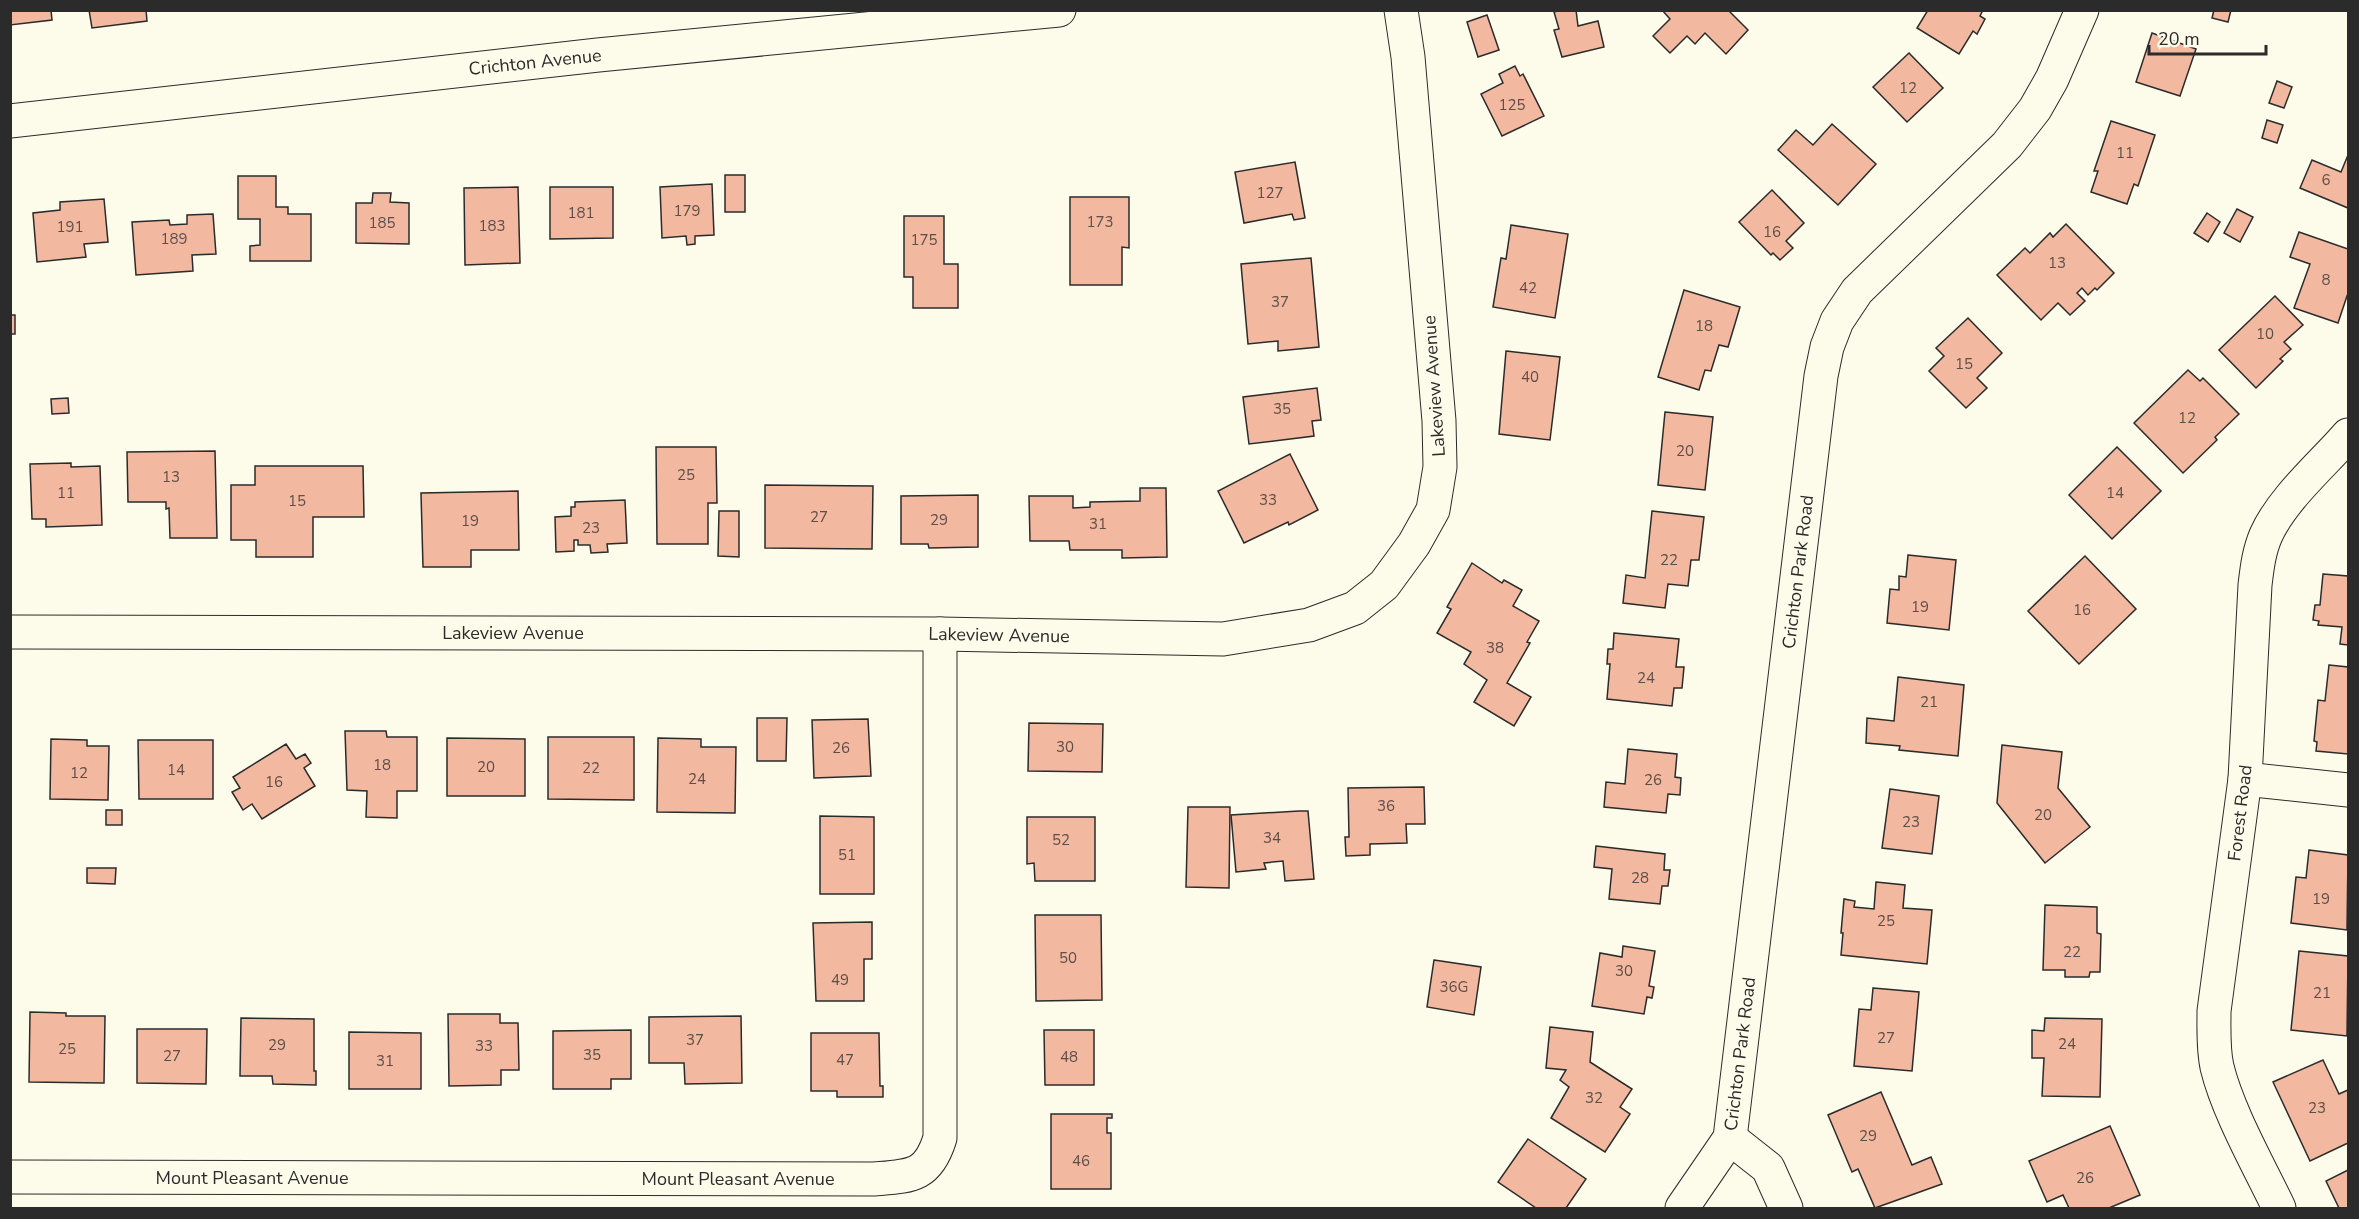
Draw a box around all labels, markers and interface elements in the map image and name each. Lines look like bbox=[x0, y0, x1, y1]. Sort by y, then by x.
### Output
scale bar bbox=[2149, 18, 2266, 56]
text: 20 m bbox=[2158, 27, 2200, 51]
street label: Crichton Avenue bbox=[467, 43, 603, 81]
house number: 12 bbox=[1899, 78, 1917, 98]
house number: 125 bbox=[1498, 95, 1526, 115]
house number: 11 bbox=[2116, 143, 2134, 163]
house number: 6 bbox=[2321, 170, 2331, 190]
house number: 127 bbox=[1256, 183, 1284, 203]
house number: 179 bbox=[673, 201, 701, 221]
house number: 181 bbox=[567, 203, 595, 223]
house number: 173 bbox=[1086, 212, 1114, 232]
house number: 185 bbox=[368, 213, 396, 233]
house number: 183 bbox=[478, 216, 506, 236]
house number: 191 bbox=[56, 217, 84, 237]
house number: 16 bbox=[1763, 222, 1781, 242]
house number: 189 bbox=[160, 229, 188, 249]
house number: 175 bbox=[910, 230, 938, 250]
house number: 13 bbox=[2048, 253, 2066, 273]
house number: 8 bbox=[2321, 270, 2331, 290]
house number: 42 bbox=[1519, 278, 1537, 298]
house number: 37 bbox=[1271, 292, 1289, 312]
street label: Lakeview Avenue bbox=[1417, 315, 1451, 457]
house number: 18 bbox=[1695, 316, 1713, 336]
house number: 10 bbox=[2256, 324, 2274, 344]
house number: 15 bbox=[1955, 354, 1973, 374]
house number: 40 bbox=[1521, 367, 1539, 387]
house number: 35 bbox=[1273, 399, 1291, 419]
house number: 12 bbox=[2178, 408, 2196, 428]
house number: 20 bbox=[1676, 441, 1694, 461]
house number: 25 bbox=[677, 465, 695, 485]
house number: 13 bbox=[162, 467, 180, 487]
house number: 11 bbox=[57, 483, 75, 503]
house number: 14 bbox=[2106, 483, 2124, 503]
house number: 33 bbox=[1259, 490, 1277, 510]
house number: 15 bbox=[288, 491, 306, 511]
street label: Crichton Park Road bbox=[1777, 494, 1819, 650]
house number: 27 bbox=[810, 507, 828, 527]
house number: 29 bbox=[930, 510, 948, 530]
house number: 19 bbox=[461, 511, 479, 531]
house number: 31 bbox=[1089, 514, 1107, 534]
house number: 23 bbox=[582, 518, 600, 538]
house number: 22 bbox=[1660, 550, 1678, 570]
house number: 19 bbox=[1911, 597, 1929, 617]
house number: 16 bbox=[2073, 600, 2091, 620]
street label: Lakeview Avenue bbox=[442, 621, 584, 645]
street label: Lakeview Avenue bbox=[928, 622, 1070, 648]
house number: 38 bbox=[1486, 638, 1504, 658]
house number: 24 bbox=[1637, 668, 1655, 688]
house number: 21 bbox=[1920, 692, 1938, 712]
house number: 30 bbox=[1056, 737, 1074, 757]
house number: 26 bbox=[832, 738, 850, 758]
house number: 18 bbox=[373, 755, 391, 775]
house number: 20 bbox=[477, 757, 495, 777]
house number: 22 bbox=[582, 758, 600, 778]
house number: 14 bbox=[167, 760, 185, 780]
house number: 12 bbox=[70, 763, 88, 783]
street label: Forest Road bbox=[2222, 763, 2258, 863]
house number: 24 bbox=[688, 769, 706, 789]
house number: 26 bbox=[1644, 770, 1662, 790]
house number: 16 bbox=[265, 772, 283, 792]
house number: 36 bbox=[1377, 796, 1395, 816]
house number: 20 bbox=[2034, 805, 2052, 825]
house number: 23 bbox=[1902, 812, 1920, 832]
house number: 34 bbox=[1263, 828, 1281, 848]
house number: 52 bbox=[1052, 830, 1070, 850]
house number: 51 bbox=[838, 845, 856, 865]
house number: 28 bbox=[1631, 868, 1649, 888]
house number: 19 bbox=[2312, 889, 2330, 909]
house number: 25 bbox=[1877, 911, 1895, 931]
house number: 22 bbox=[2063, 942, 2081, 962]
house number: 50 bbox=[1059, 948, 1077, 968]
house number: 30 bbox=[1615, 961, 1633, 981]
house number: 49 bbox=[831, 970, 849, 990]
street label: Crichton Park Road bbox=[1719, 976, 1761, 1132]
house number: 36G bbox=[1440, 977, 1468, 997]
house number: 21 bbox=[2313, 983, 2331, 1003]
house number: 27 bbox=[1877, 1028, 1895, 1048]
house number: 37 bbox=[686, 1030, 704, 1050]
house number: 24 bbox=[2058, 1034, 2076, 1054]
house number: 29 bbox=[268, 1035, 286, 1055]
house number: 33 bbox=[475, 1036, 493, 1056]
house number: 25 bbox=[58, 1039, 76, 1059]
house number: 35 bbox=[583, 1045, 601, 1065]
house number: 27 bbox=[163, 1046, 181, 1066]
house number: 48 bbox=[1060, 1047, 1078, 1067]
house number: 47 bbox=[836, 1050, 854, 1070]
house number: 31 bbox=[376, 1051, 394, 1071]
house number: 32 bbox=[1585, 1088, 1603, 1108]
house number: 23 bbox=[2308, 1098, 2326, 1118]
house number: 29 bbox=[1859, 1126, 1877, 1146]
house number: 46 bbox=[1072, 1151, 1090, 1171]
street label: Mount Pleasant Avenue bbox=[156, 1166, 349, 1190]
street label: Mount Pleasant Avenue bbox=[642, 1167, 835, 1191]
house number: 26 bbox=[2076, 1168, 2094, 1188]

